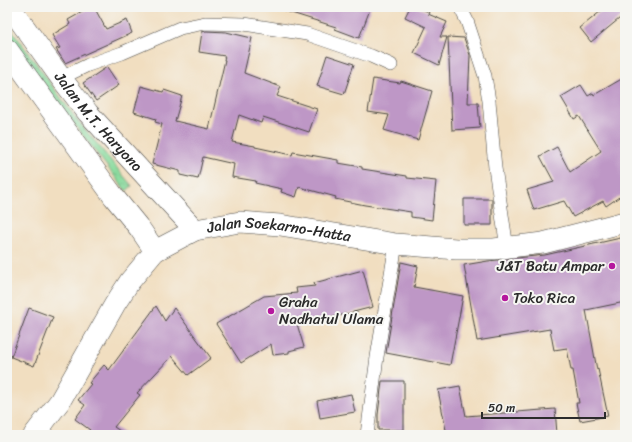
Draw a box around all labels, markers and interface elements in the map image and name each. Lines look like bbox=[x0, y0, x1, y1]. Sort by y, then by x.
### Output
street label: Jalan M.T. Haryono bbox=[47, 65, 149, 178]
street label: Jalan Soekarno-Hatta bbox=[204, 209, 353, 250]
place label: J&T Batu Ampar bbox=[496, 253, 605, 279]
marker: J&T Batu Ampar bbox=[607, 261, 617, 271]
place label: Toko Rica bbox=[513, 285, 576, 311]
place label: Graha Nadhatul Ulama bbox=[279, 289, 384, 332]
marker: Toko Rica bbox=[500, 293, 510, 303]
marker: Graha Nadhatul Ulama bbox=[266, 306, 276, 316]
scale bar bbox=[482, 394, 605, 420]
text: 50 m bbox=[488, 397, 515, 419]

